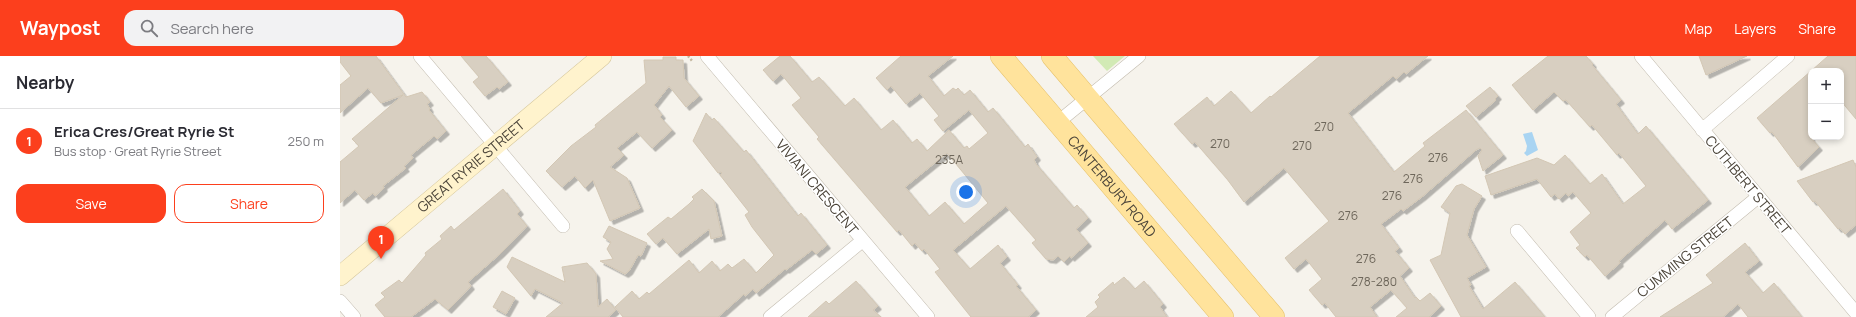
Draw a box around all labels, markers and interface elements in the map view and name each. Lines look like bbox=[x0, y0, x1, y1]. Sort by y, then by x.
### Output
search box bbox=[124, 10, 404, 46]
text: Waypost bbox=[20, 15, 100, 41]
icon: search bbox=[138, 17, 160, 39]
text: Search here bbox=[170, 18, 254, 39]
text: Map bbox=[1684, 19, 1712, 38]
text: Layers bbox=[1734, 19, 1776, 38]
text: Share bbox=[1798, 19, 1836, 38]
map controls bbox=[1808, 68, 1844, 140]
button: + bbox=[1808, 68, 1844, 104]
text: Nearby bbox=[16, 71, 74, 94]
button: − bbox=[1808, 104, 1844, 140]
street label: GREAT RYRIE STREET bbox=[413, 115, 529, 216]
house number: 270 bbox=[1314, 118, 1334, 135]
text: Erica Cres/Great Ryrie St bbox=[54, 121, 234, 142]
street label: CANTERBURY ROAD bbox=[1064, 131, 1161, 241]
street label: CUTHBERT STREET bbox=[1701, 131, 1796, 239]
text: 1 bbox=[26, 132, 32, 150]
text: 250 m bbox=[288, 132, 324, 150]
street label: VIVIANI CRESCENT bbox=[772, 135, 863, 239]
house number: 270 bbox=[1210, 135, 1230, 152]
house number: 270 bbox=[1292, 137, 1312, 154]
text: Bus stop · Great Ryrie Street bbox=[54, 142, 222, 160]
house number: 276 bbox=[1428, 149, 1448, 166]
house number: 235A bbox=[935, 151, 963, 168]
house number: 276 bbox=[1403, 170, 1423, 187]
your location bbox=[956, 182, 976, 202]
button: Save bbox=[16, 184, 166, 223]
button: Share bbox=[174, 184, 324, 223]
house number: 276 bbox=[1382, 187, 1402, 204]
house number: 276 bbox=[1338, 207, 1358, 224]
street label: CUMMING STREET bbox=[1632, 211, 1737, 301]
pin: 1 bbox=[368, 226, 394, 259]
house number: 276 bbox=[1356, 250, 1376, 267]
house number: 278-280 bbox=[1351, 273, 1397, 290]

